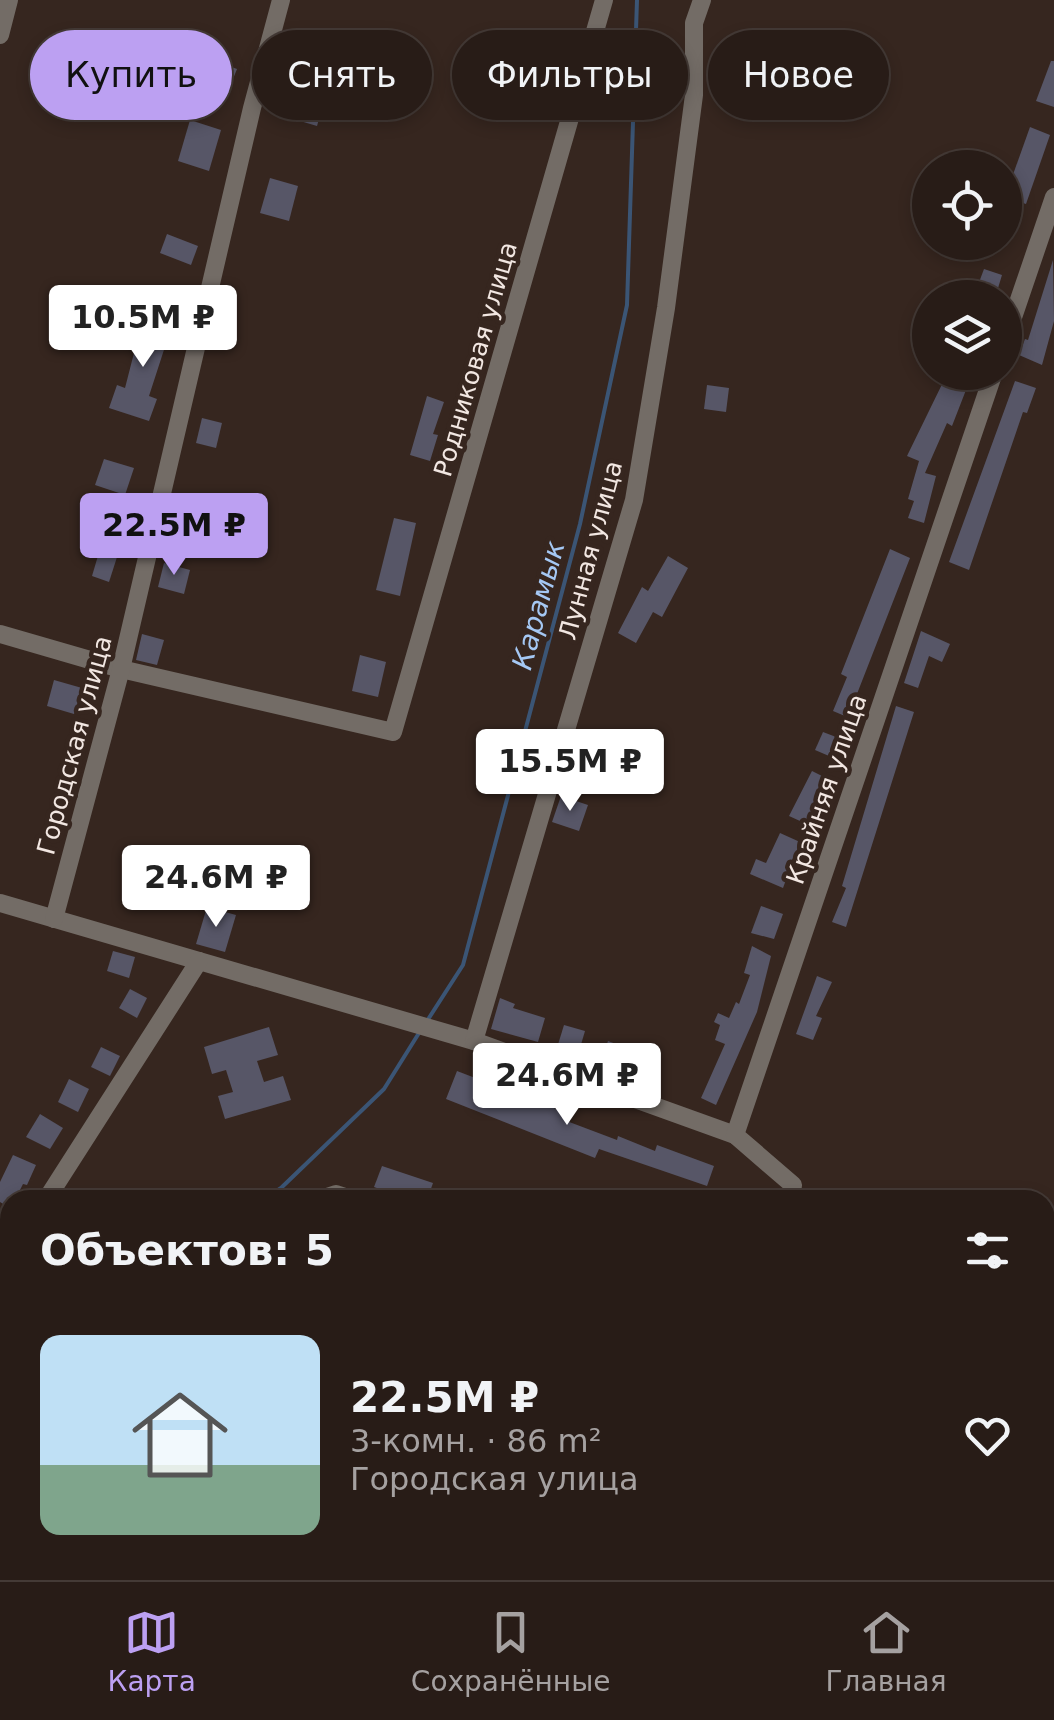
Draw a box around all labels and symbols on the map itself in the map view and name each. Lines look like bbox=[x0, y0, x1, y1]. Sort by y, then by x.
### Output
street label: Родниковая улица bbox=[428, 238, 523, 480]
pin: 10.5M ₽ bbox=[51, 285, 235, 370]
street label: Лунная улица bbox=[553, 458, 628, 643]
pin: 22.5M ₽ bbox=[82, 493, 266, 578]
water label: Карамык bbox=[505, 537, 572, 673]
street label: Городская улица bbox=[31, 632, 118, 858]
street label: Крайняя улица bbox=[780, 690, 873, 888]
pin: 15.5M ₽ bbox=[478, 729, 662, 814]
pin: 24.6M ₽ bbox=[124, 845, 308, 930]
pin: 24.6M ₽ bbox=[475, 1043, 659, 1128]

